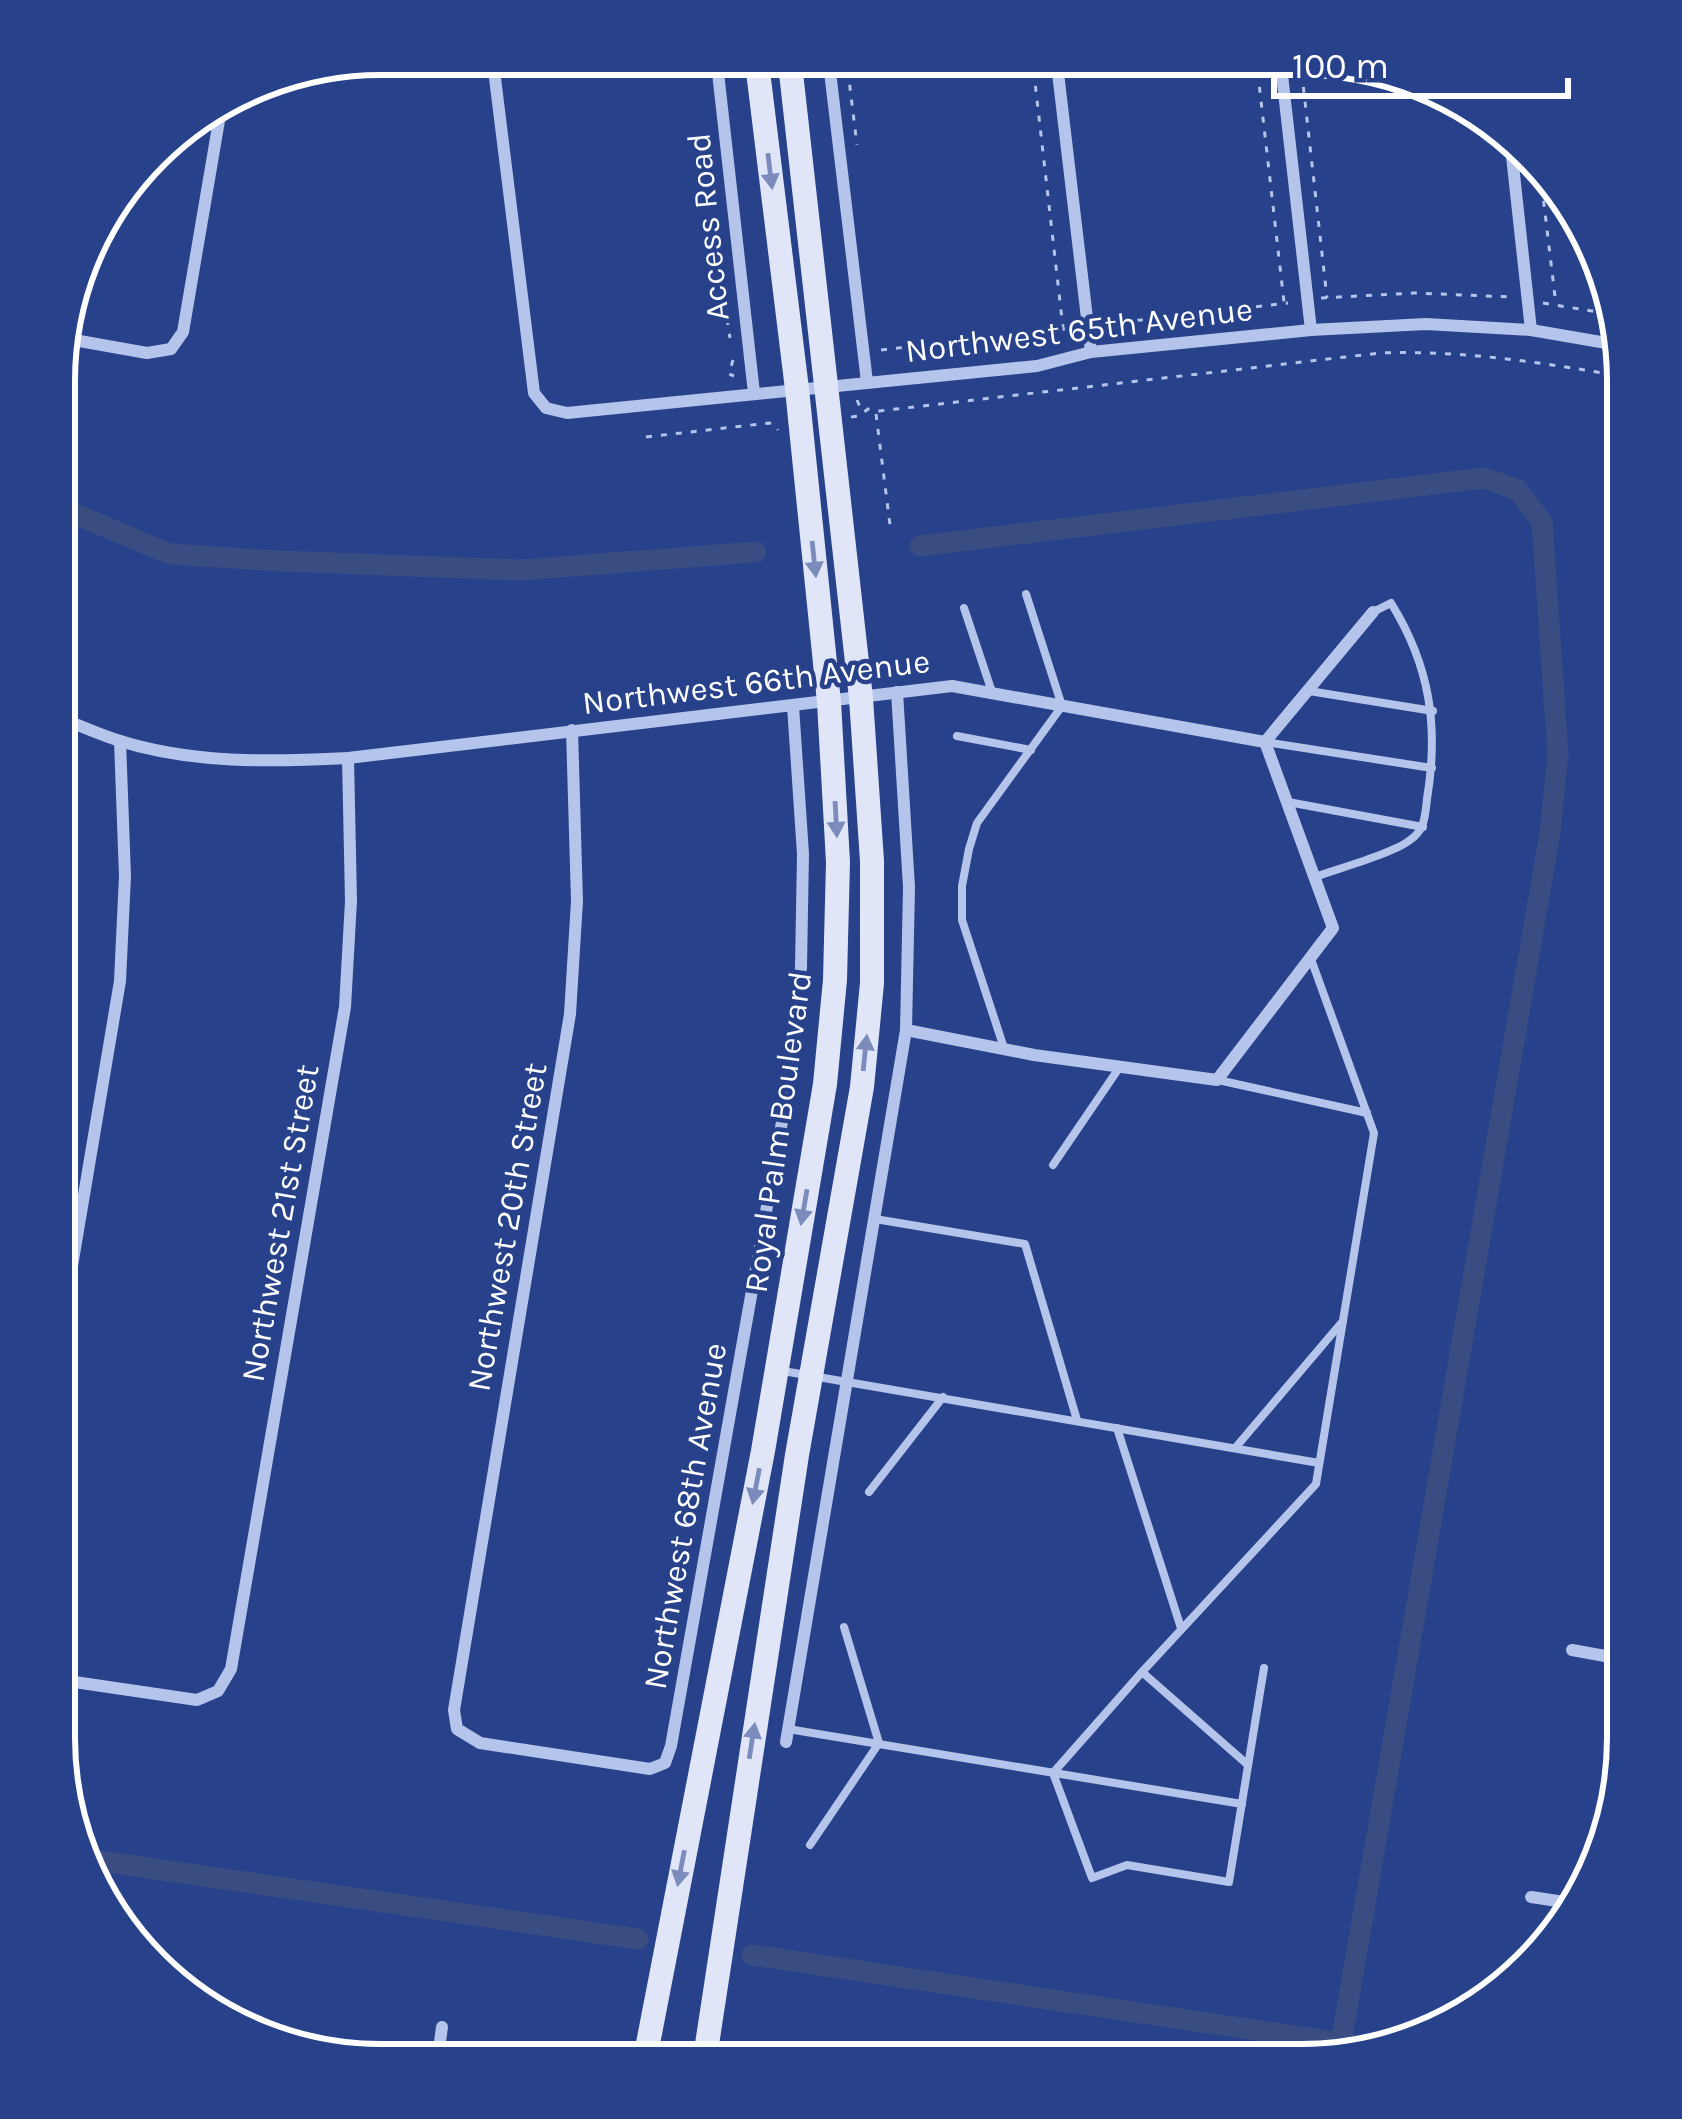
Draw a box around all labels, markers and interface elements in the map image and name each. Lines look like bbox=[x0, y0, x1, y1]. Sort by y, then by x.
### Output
scale bar bbox=[1274, 24, 1568, 98]
text: 100 m bbox=[1292, 45, 1389, 87]
street label: Access Road bbox=[679, 131, 737, 323]
one-way arrow bbox=[761, 153, 780, 190]
street label: Northwest 65th Avenue bbox=[903, 290, 1255, 370]
one-way arrow bbox=[805, 541, 824, 578]
street label: Northwest 66th Avenue bbox=[580, 642, 932, 722]
one-way arrow bbox=[826, 801, 845, 838]
street label: Royal Palm Boulevard bbox=[737, 969, 819, 1295]
one-way arrow bbox=[856, 1034, 875, 1071]
street label: Northwest 20th Street bbox=[459, 1060, 555, 1394]
street label: Northwest 21st Street bbox=[233, 1061, 327, 1385]
one-way arrow bbox=[795, 1188, 813, 1226]
street label: Northwest 68th Avenue bbox=[636, 1340, 734, 1692]
one-way arrow bbox=[746, 1467, 765, 1505]
one-way arrow bbox=[743, 1722, 762, 1759]
one-way arrow bbox=[671, 1850, 690, 1888]

